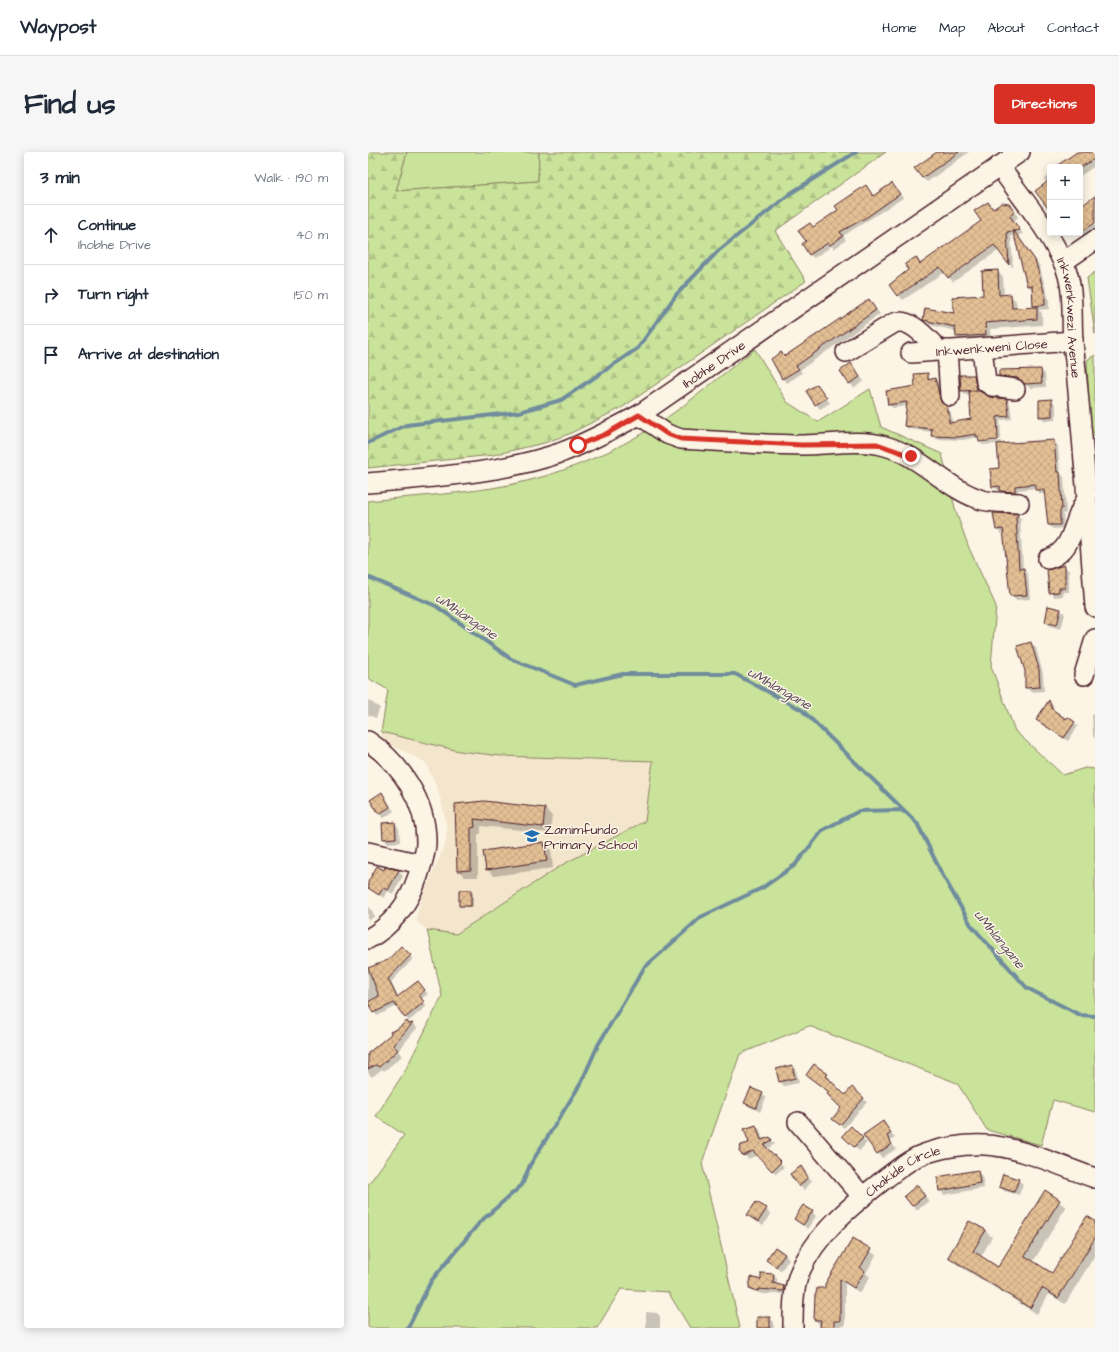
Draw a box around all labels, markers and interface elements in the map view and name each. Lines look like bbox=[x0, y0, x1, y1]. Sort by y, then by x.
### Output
text: Waypost bbox=[20, 14, 96, 41]
text: Home bbox=[882, 18, 917, 38]
text: Map bbox=[939, 18, 965, 38]
text: About bbox=[987, 18, 1025, 38]
text: Contact bbox=[1047, 18, 1099, 38]
button: Directions bbox=[994, 84, 1095, 124]
text: Find us bbox=[24, 85, 115, 124]
map controls bbox=[1047, 164, 1083, 236]
button: + bbox=[1047, 164, 1083, 200]
text: 3 min bbox=[40, 166, 80, 190]
text: Walk · 190 m bbox=[254, 169, 328, 187]
button: − bbox=[1047, 200, 1083, 236]
text: Continue bbox=[78, 215, 136, 236]
icon: ahead bbox=[40, 224, 62, 246]
text: 40 m bbox=[296, 226, 328, 244]
text: Ihobhe Drive bbox=[78, 236, 151, 254]
street label: Inkwenkwezi Avenue bbox=[1052, 254, 1085, 379]
icon: right bbox=[40, 284, 62, 306]
text: Turn right bbox=[78, 284, 149, 305]
text: 150 m bbox=[294, 286, 328, 304]
street label: Inkwenkweni Close bbox=[935, 335, 1048, 361]
street label: Ihobhe Drive bbox=[679, 336, 749, 393]
icon: arrive bbox=[40, 344, 62, 366]
text: Arrive at destination bbox=[78, 344, 219, 365]
route start bbox=[569, 436, 587, 454]
route end bbox=[902, 447, 920, 465]
water label: uMhlangane bbox=[431, 589, 503, 646]
water label: uMhlangane bbox=[744, 662, 816, 716]
place label: Zamimfundo Primary School bbox=[544, 821, 637, 855]
school or university icon: Zamimfundo Primary School bbox=[523, 827, 541, 845]
water label: uMhlangane bbox=[969, 906, 1030, 975]
street label: Chakide Circle bbox=[861, 1142, 942, 1201]

